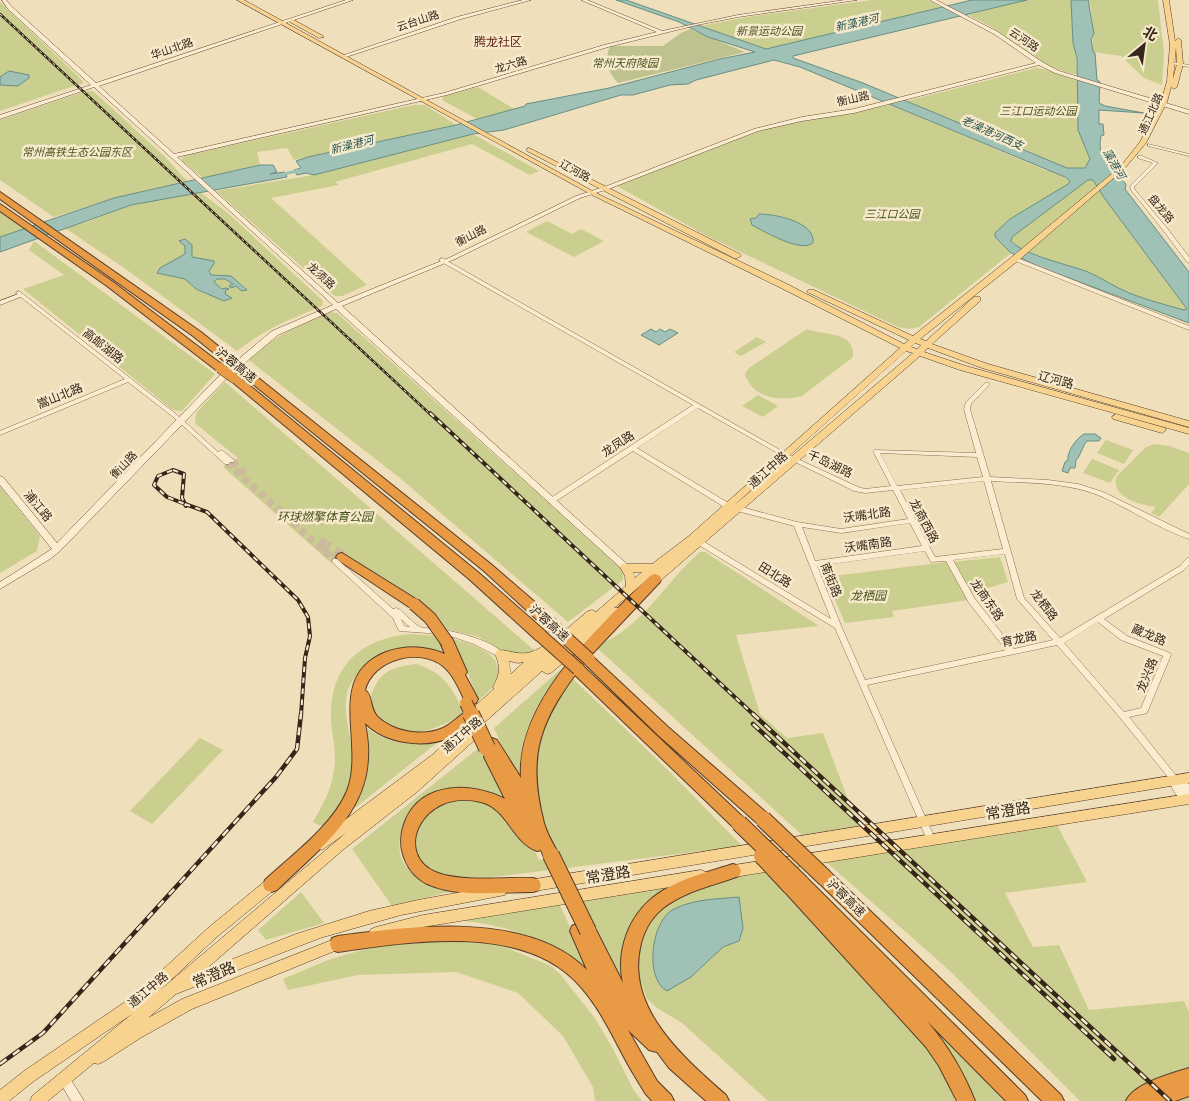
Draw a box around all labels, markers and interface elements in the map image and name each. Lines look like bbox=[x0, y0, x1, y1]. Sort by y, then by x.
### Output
street label: 云台山路 bbox=[395, 8, 441, 34]
water label: 新藻港河 bbox=[834, 11, 882, 34]
north arrow bbox=[1119, 20, 1169, 70]
text: 北 bbox=[1140, 23, 1160, 45]
park label: 新景运动公园 bbox=[736, 25, 804, 38]
street label: 云河路 bbox=[1007, 25, 1041, 55]
district label: 腾龙社区 bbox=[474, 35, 522, 49]
street label: 华山北路 bbox=[149, 36, 195, 62]
street label: 龙六路 bbox=[493, 54, 529, 76]
park label: 常州天府陵园 bbox=[592, 57, 660, 70]
street label: 衡山路 bbox=[835, 89, 871, 109]
street label: 通江北路 bbox=[1136, 91, 1166, 137]
park label: 三江口运动公园 bbox=[1000, 105, 1078, 118]
water label: 老澡港河西支 bbox=[959, 114, 1027, 153]
water label: 新澡港河 bbox=[329, 133, 377, 157]
park label: 常州高铁生态公园东区 bbox=[22, 146, 134, 159]
water label: 藻港河 bbox=[1100, 146, 1129, 183]
street label: 辽河路 bbox=[557, 157, 593, 185]
street label: 盘龙路 bbox=[1145, 192, 1177, 226]
park label: 三江口公园 bbox=[865, 208, 921, 221]
street label: 衡山路 bbox=[453, 223, 489, 249]
street label: 龙须路 bbox=[304, 260, 338, 292]
street label: 高邮湖路 bbox=[80, 326, 126, 366]
street label: 沪蓉高速 bbox=[213, 344, 259, 386]
street label: 辽河路 bbox=[1037, 369, 1075, 391]
street label: 嵩山北路 bbox=[35, 381, 85, 411]
street label: 龙凤路 bbox=[599, 428, 637, 460]
street label: 千岛湖路 bbox=[805, 448, 855, 480]
street label: 衡山路 bbox=[108, 449, 140, 481]
street label: 通江中路 bbox=[745, 449, 791, 491]
street label: 浦江路 bbox=[21, 488, 55, 524]
street label: 龙商西路 bbox=[907, 497, 941, 545]
street label: 沃嘴北路 bbox=[842, 505, 892, 525]
park label: 环球燃擎体育公园 bbox=[277, 510, 375, 524]
street label: 沃嘴南路 bbox=[843, 535, 893, 555]
street label: 田北路 bbox=[756, 560, 794, 590]
street label: 南街路 bbox=[818, 561, 844, 599]
street label: 龙商东路 bbox=[967, 576, 1007, 624]
street label: 龙栖路 bbox=[1027, 587, 1061, 623]
park label: 龙栖园 bbox=[850, 589, 888, 603]
street label: 沪蓉高速 bbox=[526, 602, 572, 644]
street label: 藏龙路 bbox=[1130, 622, 1168, 648]
street label: 育龙路 bbox=[1000, 628, 1038, 650]
street label: 龙兴路 bbox=[1134, 656, 1160, 694]
street label: 通江中路 bbox=[439, 714, 485, 756]
street label: 常澄路 bbox=[984, 799, 1032, 823]
street label: 常澄路 bbox=[584, 863, 632, 887]
street label: 沪蓉高速 bbox=[824, 876, 868, 920]
street label: 常澄路 bbox=[190, 958, 238, 992]
street label: 通江中路 bbox=[125, 969, 171, 1011]

